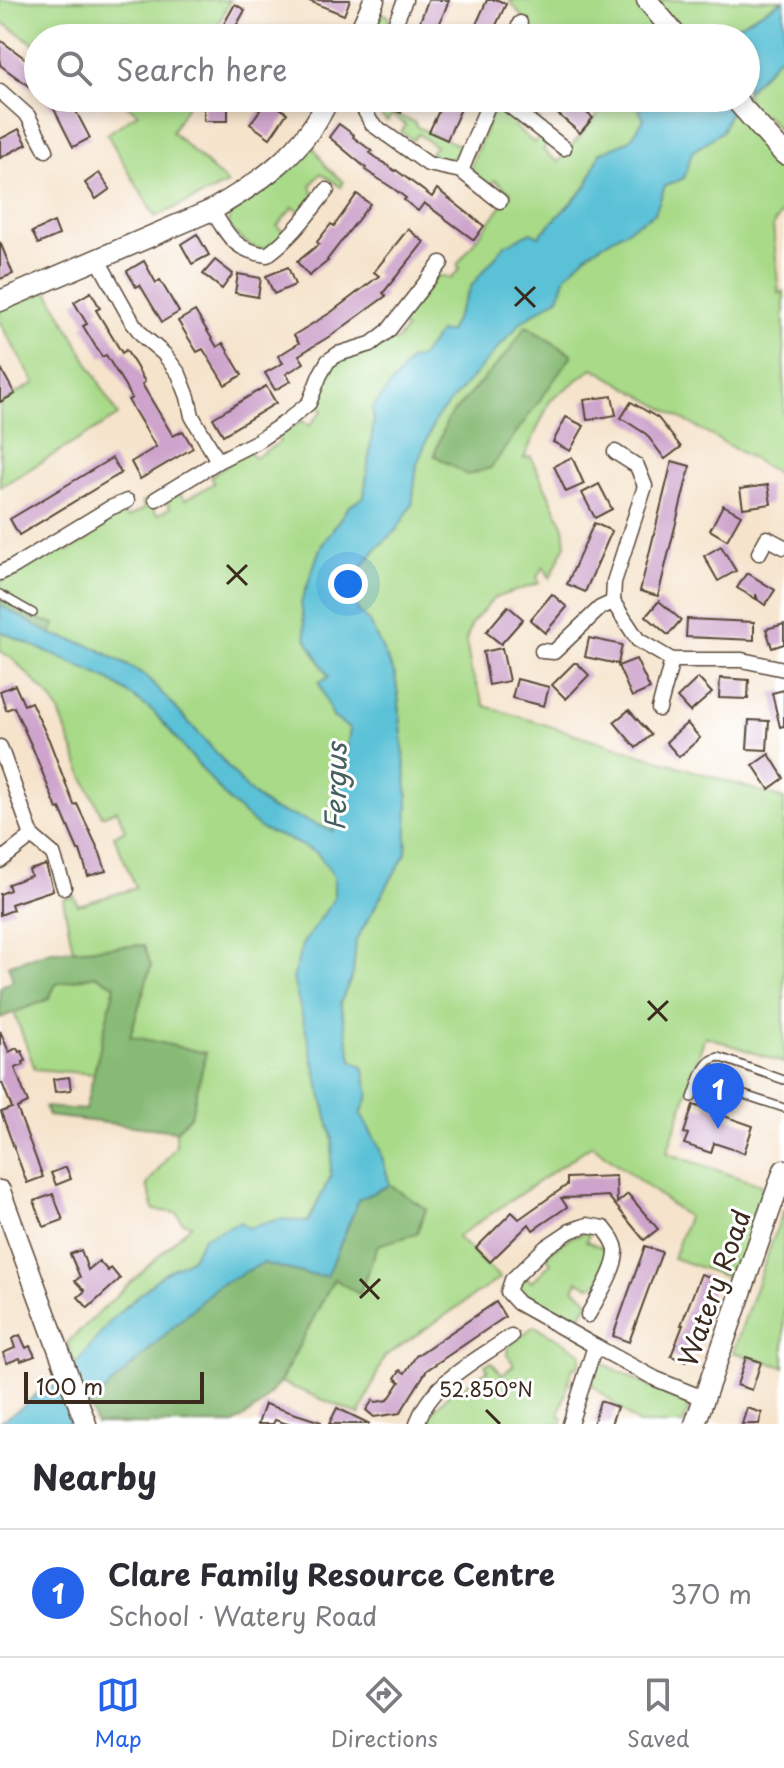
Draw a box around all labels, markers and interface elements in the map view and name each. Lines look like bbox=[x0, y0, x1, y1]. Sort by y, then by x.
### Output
search box bbox=[24, 24, 760, 112]
icon: search bbox=[52, 46, 96, 90]
text: Search here bbox=[116, 46, 288, 91]
your location bbox=[328, 564, 368, 604]
water label: Fergus bbox=[312, 740, 357, 831]
pin: 1 bbox=[692, 1063, 744, 1129]
street label: Watery Road bbox=[667, 1204, 760, 1371]
scale bar bbox=[24, 1368, 204, 1404]
text: 100 m bbox=[36, 1369, 103, 1402]
text: 52.850°N bbox=[439, 1374, 533, 1404]
text: Nearby bbox=[32, 1450, 157, 1502]
text: Clare Family Resource Centre bbox=[108, 1551, 555, 1596]
text: 1 bbox=[52, 1574, 64, 1613]
text: 370 m bbox=[670, 1574, 752, 1613]
text: School · Watery Road bbox=[108, 1596, 377, 1635]
tab: Map bbox=[95, 1673, 142, 1754]
tab: Directions bbox=[331, 1673, 438, 1754]
tab: Saved bbox=[627, 1673, 689, 1754]

